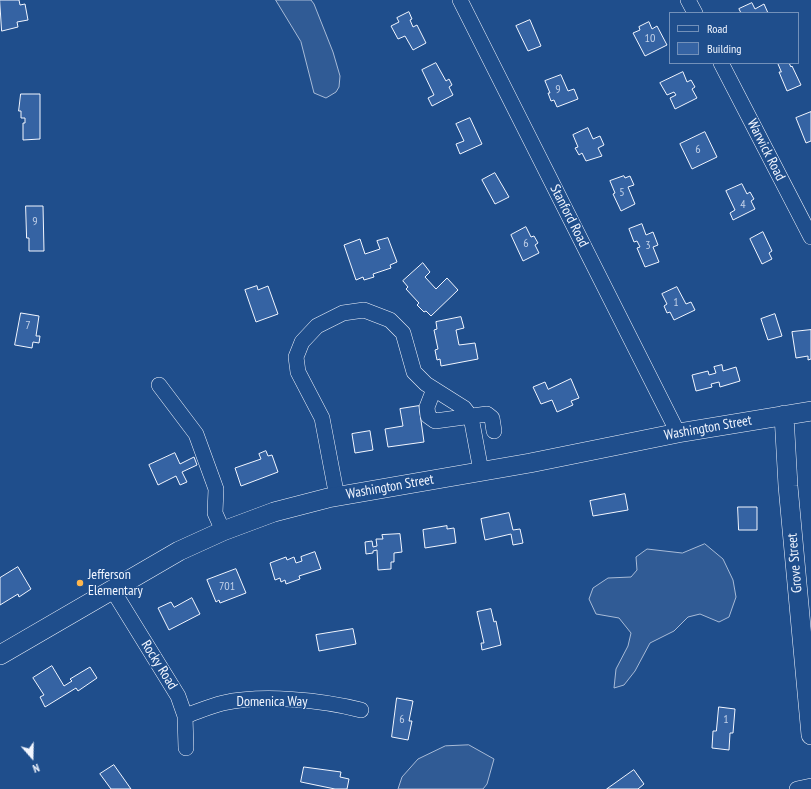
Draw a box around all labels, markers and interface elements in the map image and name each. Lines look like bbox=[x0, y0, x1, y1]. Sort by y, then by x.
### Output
legend bbox=[669, 12, 799, 64]
text: Road bbox=[707, 21, 727, 36]
house number: 10 bbox=[645, 32, 655, 46]
text: Building bbox=[707, 41, 742, 56]
house number: 9 bbox=[555, 83, 561, 97]
street label: Warwick Road bbox=[743, 116, 789, 184]
house number: 6 bbox=[695, 143, 701, 157]
street label: Stanford Road bbox=[546, 182, 592, 250]
house number: 5 bbox=[619, 186, 625, 200]
house number: 4 bbox=[740, 198, 746, 212]
house number: 9 bbox=[32, 215, 38, 229]
house number: 6 bbox=[523, 237, 529, 251]
house number: 3 bbox=[645, 239, 651, 253]
house number: 1 bbox=[673, 296, 679, 310]
house number: 7 bbox=[25, 319, 31, 333]
street label: Washington Street bbox=[663, 412, 753, 444]
street label: Washington Street bbox=[345, 471, 435, 503]
street label: Grove Street bbox=[784, 532, 806, 594]
place label: Jefferson Elementary bbox=[88, 567, 143, 600]
marker: Jefferson Elementary bbox=[75, 578, 85, 588]
house number: 701 bbox=[219, 580, 235, 594]
street label: Rocky Road bbox=[137, 637, 181, 693]
street label: Domenica Way bbox=[237, 694, 307, 710]
house number: 6 bbox=[399, 713, 405, 727]
house number: 1 bbox=[723, 713, 729, 727]
north arrow bbox=[12, 737, 52, 777]
text: N bbox=[31, 761, 41, 776]

